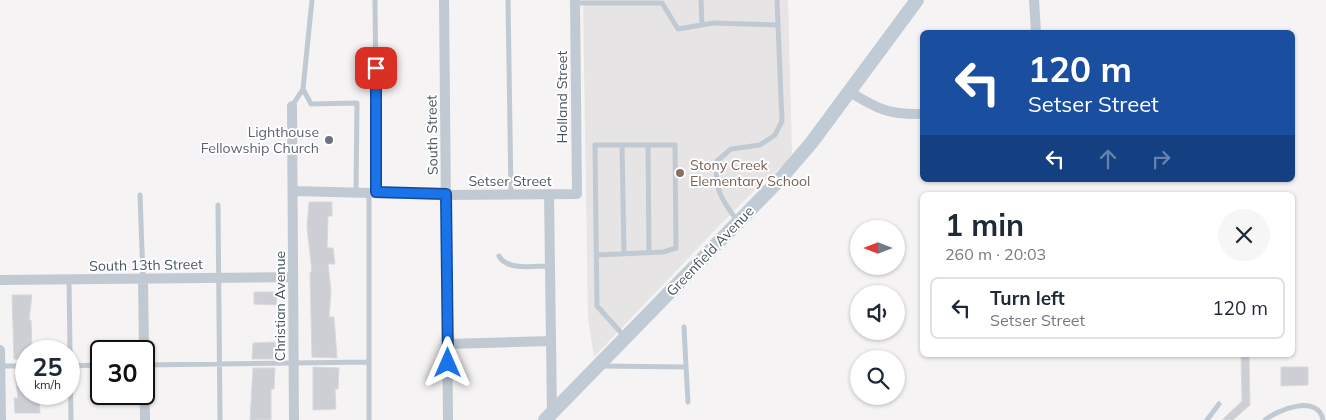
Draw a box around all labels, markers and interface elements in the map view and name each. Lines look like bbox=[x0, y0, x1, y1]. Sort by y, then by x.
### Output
pin bbox=[355, 47, 397, 89]
text: 120 m bbox=[1028, 47, 1132, 91]
icon: left bbox=[945, 50, 1010, 115]
street label: Holland Street bbox=[553, 51, 571, 143]
icon: arrive bbox=[362, 54, 390, 82]
text: Setser Street bbox=[1028, 90, 1159, 118]
street label: South Street bbox=[422, 95, 442, 175]
place label: Lighthouse Fellowship Church bbox=[201, 123, 319, 157]
marker: Lighthouse Fellowship Church bbox=[323, 134, 335, 146]
icon: left bbox=[1041, 145, 1069, 173]
icon: ahead bbox=[1094, 145, 1122, 173]
icon: right bbox=[1147, 145, 1175, 173]
place label: Stony Creek Elementary School bbox=[690, 156, 810, 190]
marker: Stony Creek Elementary School bbox=[674, 167, 686, 179]
street label: Setser Street bbox=[468, 172, 552, 190]
street label: Greenfield Avenue bbox=[662, 202, 758, 300]
text: 1 min bbox=[945, 206, 1024, 244]
button: close bbox=[1218, 209, 1270, 261]
north arrow bbox=[850, 220, 905, 275]
map controls bbox=[850, 220, 905, 405]
text: 260 m · 20:03 bbox=[945, 244, 1046, 264]
street label: Christian Avenue bbox=[271, 251, 289, 361]
street label: South 13th Street bbox=[89, 255, 203, 275]
button: sound bbox=[850, 285, 905, 340]
text: Turn left bbox=[990, 286, 1065, 310]
icon: left bbox=[947, 294, 975, 322]
text: 120 m bbox=[1212, 296, 1268, 320]
text: Setser Street bbox=[990, 310, 1085, 330]
position arrow bbox=[421, 336, 473, 388]
speed limit sign: 30 bbox=[90, 340, 155, 405]
button: search bbox=[850, 350, 905, 405]
text: 25 bbox=[32, 351, 63, 382]
text: km/h bbox=[34, 377, 61, 392]

